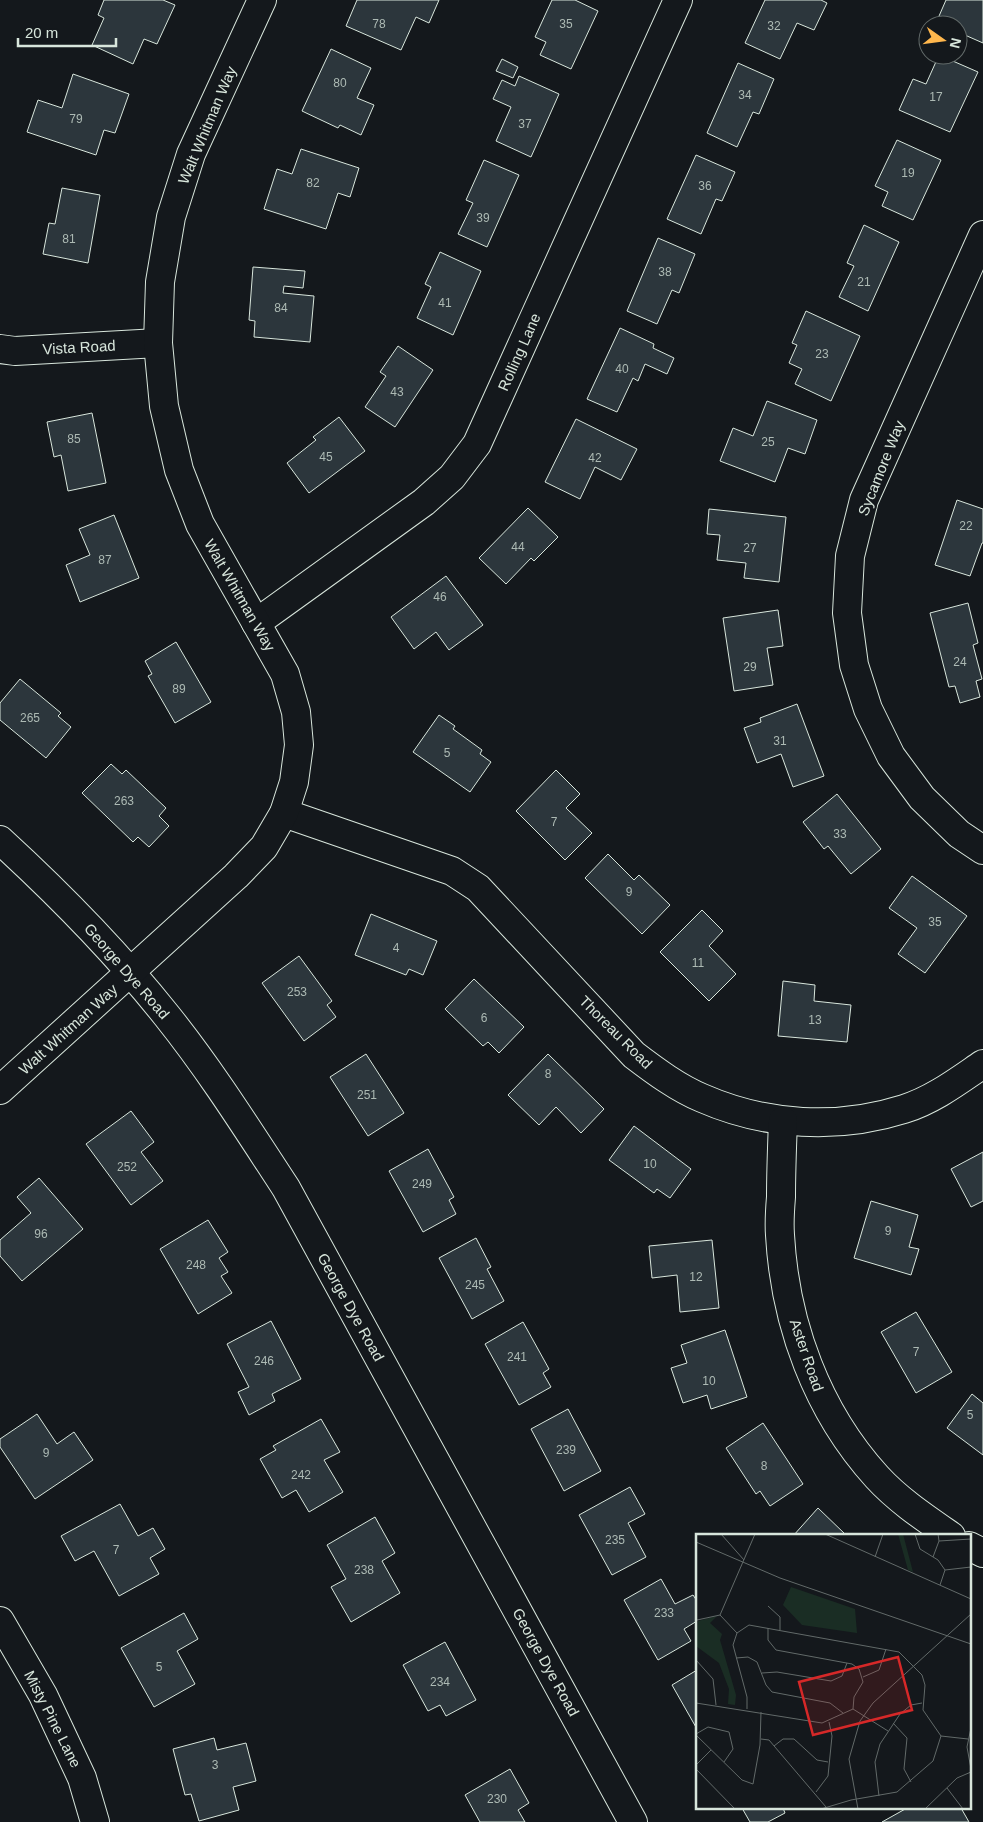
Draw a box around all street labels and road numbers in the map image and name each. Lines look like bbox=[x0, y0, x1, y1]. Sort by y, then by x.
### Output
street label: Walt Whitman Way bbox=[174, 63, 240, 186]
street label: Rolling Lane bbox=[494, 310, 544, 394]
street label: Vista Road bbox=[42, 337, 116, 357]
street label: Sycamore Way bbox=[854, 417, 908, 518]
street label: Walt Whitman Way bbox=[201, 536, 279, 654]
street label: George Dye Road bbox=[81, 920, 173, 1022]
street label: Walt Whitman Way bbox=[15, 980, 121, 1078]
street label: Thoreau Road bbox=[576, 992, 656, 1072]
street label: George Dye Road bbox=[314, 1250, 388, 1364]
street label: Aster Road bbox=[787, 1317, 827, 1393]
street label: George Dye Road bbox=[509, 1605, 583, 1719]
street label: Misty Pine Lane bbox=[21, 1668, 85, 1770]

